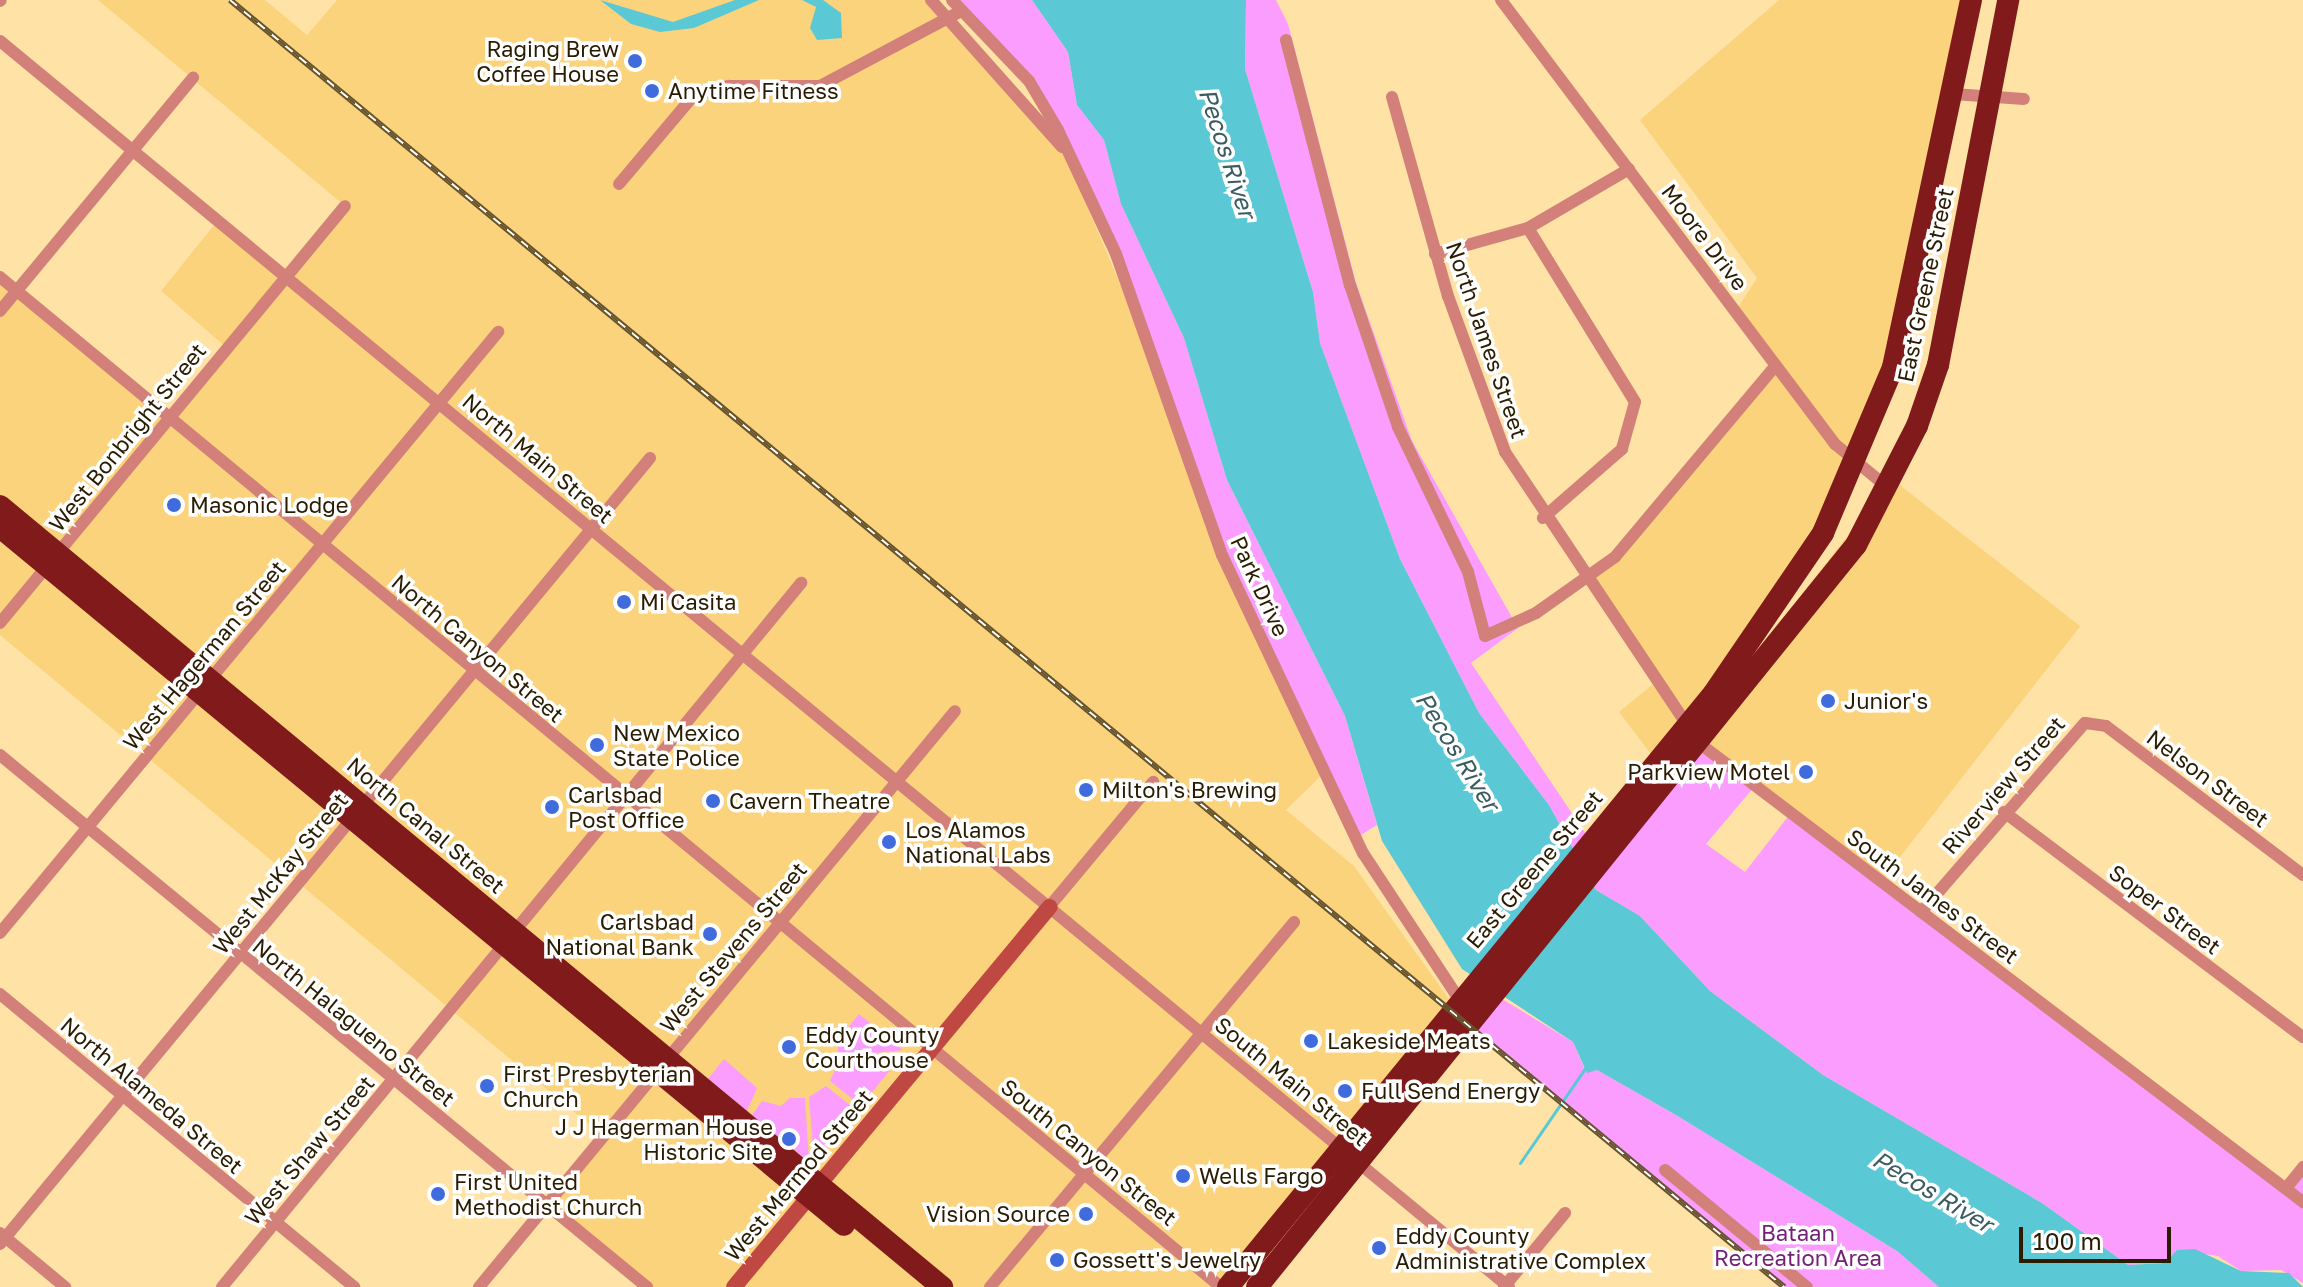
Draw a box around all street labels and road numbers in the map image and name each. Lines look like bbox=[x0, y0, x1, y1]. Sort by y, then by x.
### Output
street label: Moore Drive bbox=[1656, 179, 1754, 295]
street label: East Greene Street bbox=[1892, 185, 1958, 385]
street label: North James Street bbox=[1441, 238, 1533, 442]
street label: West Bonbright Street bbox=[43, 337, 211, 537]
street label: North Main Street bbox=[457, 387, 619, 529]
street label: Park Drive bbox=[1225, 532, 1295, 640]
street label: West Hagerman Street bbox=[117, 555, 291, 755]
street label: North Canyon Street bbox=[387, 568, 569, 728]
street label: Riverview Street bbox=[1936, 711, 2070, 859]
street label: Nelson Street bbox=[2142, 724, 2274, 832]
street label: North Canal Street bbox=[342, 751, 510, 899]
street label: East Greene Street bbox=[1460, 785, 1608, 953]
street label: West McKay Street bbox=[207, 787, 353, 959]
street label: South James Street bbox=[1842, 823, 2024, 969]
street label: West Stevens Street bbox=[654, 856, 812, 1038]
street label: Soper Street bbox=[2104, 859, 2226, 959]
street label: North Halagueno Street bbox=[248, 932, 460, 1112]
street label: North Alameda Street bbox=[56, 1011, 248, 1179]
street label: South Main Street bbox=[1210, 1011, 1374, 1151]
street label: West Shaw Street bbox=[239, 1070, 379, 1230]
street label: South Canyon Street bbox=[996, 1073, 1182, 1231]
street label: West Mermod Street bbox=[718, 1084, 878, 1266]

